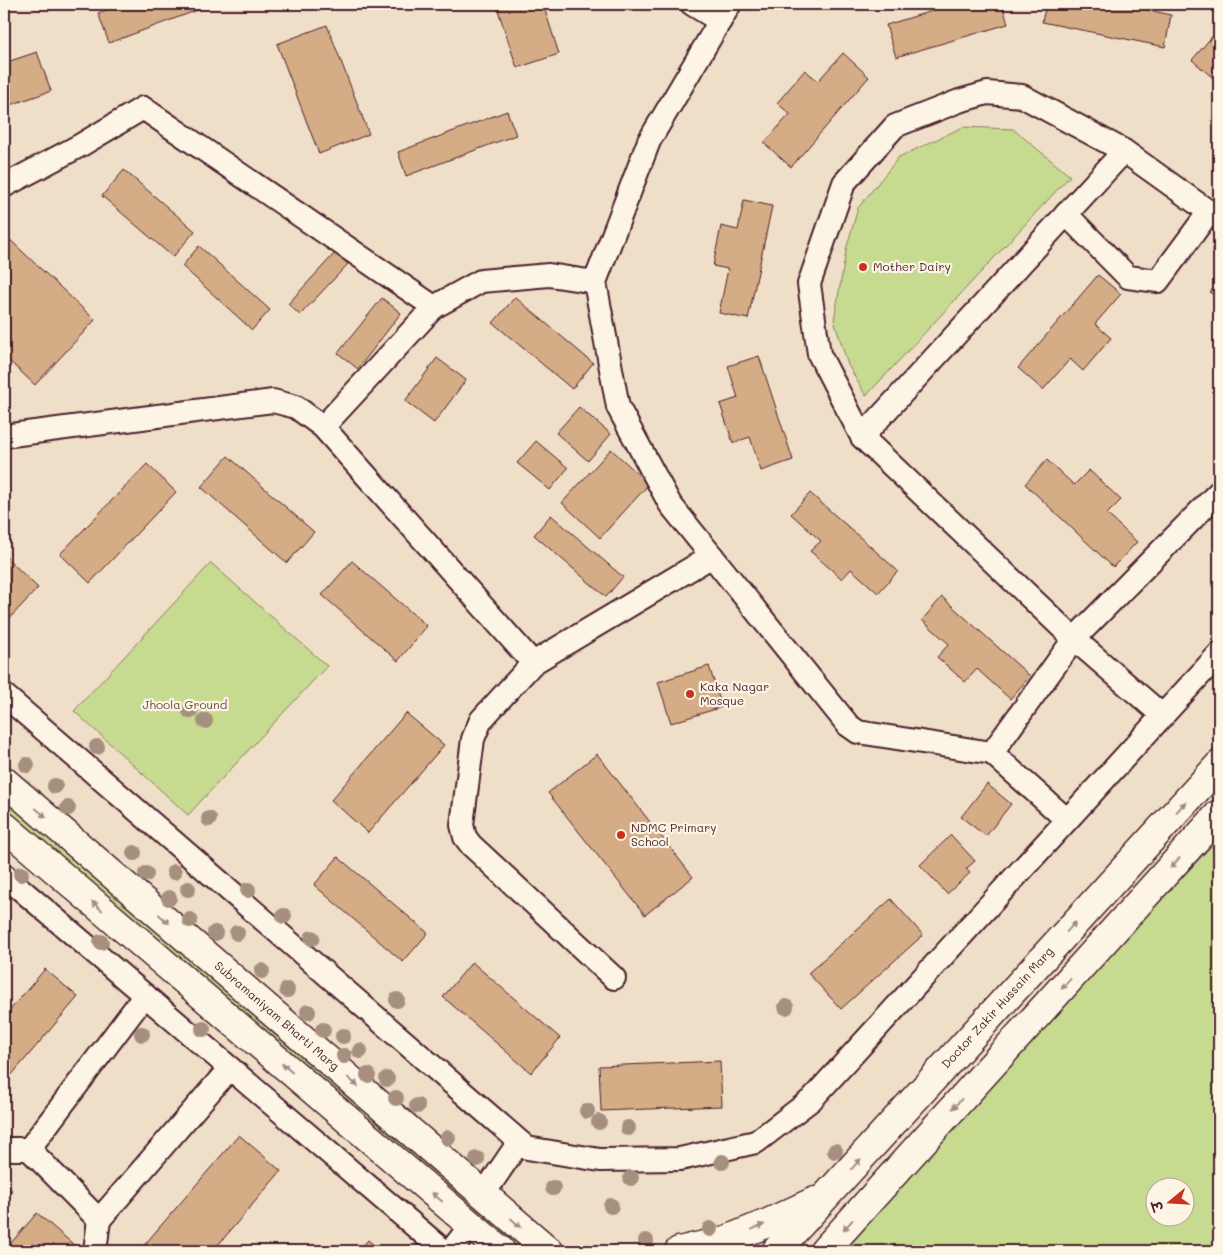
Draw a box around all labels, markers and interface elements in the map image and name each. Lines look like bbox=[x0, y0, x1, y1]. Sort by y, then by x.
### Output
place label: Mother Dairy bbox=[873, 258, 951, 274]
marker: Mother Dairy bbox=[857, 261, 869, 273]
place label: Kaka Nagar Mosque bbox=[700, 678, 769, 708]
marker: Kaka Nagar Mosque bbox=[684, 688, 696, 700]
park label: Jhoola Ground bbox=[143, 696, 228, 712]
one-way arrow bbox=[1175, 801, 1187, 813]
one-way arrow bbox=[34, 807, 46, 819]
place label: NDMC Primary School bbox=[631, 819, 716, 849]
marker: NDMC Primary School bbox=[615, 829, 627, 841]
one-way arrow bbox=[1169, 857, 1181, 869]
one-way arrow bbox=[91, 901, 103, 912]
one-way arrow bbox=[157, 913, 169, 925]
one-way arrow bbox=[1065, 922, 1077, 934]
street label: Doctor Zakir Hussain Marg bbox=[937, 943, 1056, 1071]
street label: Subramaniyam Bharti Marg bbox=[212, 957, 343, 1074]
one-way arrow bbox=[1060, 977, 1072, 989]
one-way arrow bbox=[281, 1063, 294, 1074]
one-way arrow bbox=[346, 1077, 359, 1088]
one-way arrow bbox=[951, 1098, 963, 1110]
one-way arrow bbox=[850, 1158, 862, 1170]
north arrow bbox=[1146, 1178, 1196, 1228]
one-way arrow bbox=[431, 1191, 444, 1202]
text: उ bbox=[1146, 1197, 1168, 1215]
one-way arrow bbox=[509, 1217, 521, 1229]
one-way arrow bbox=[842, 1218, 854, 1230]
one-way arrow bbox=[751, 1223, 766, 1231]

